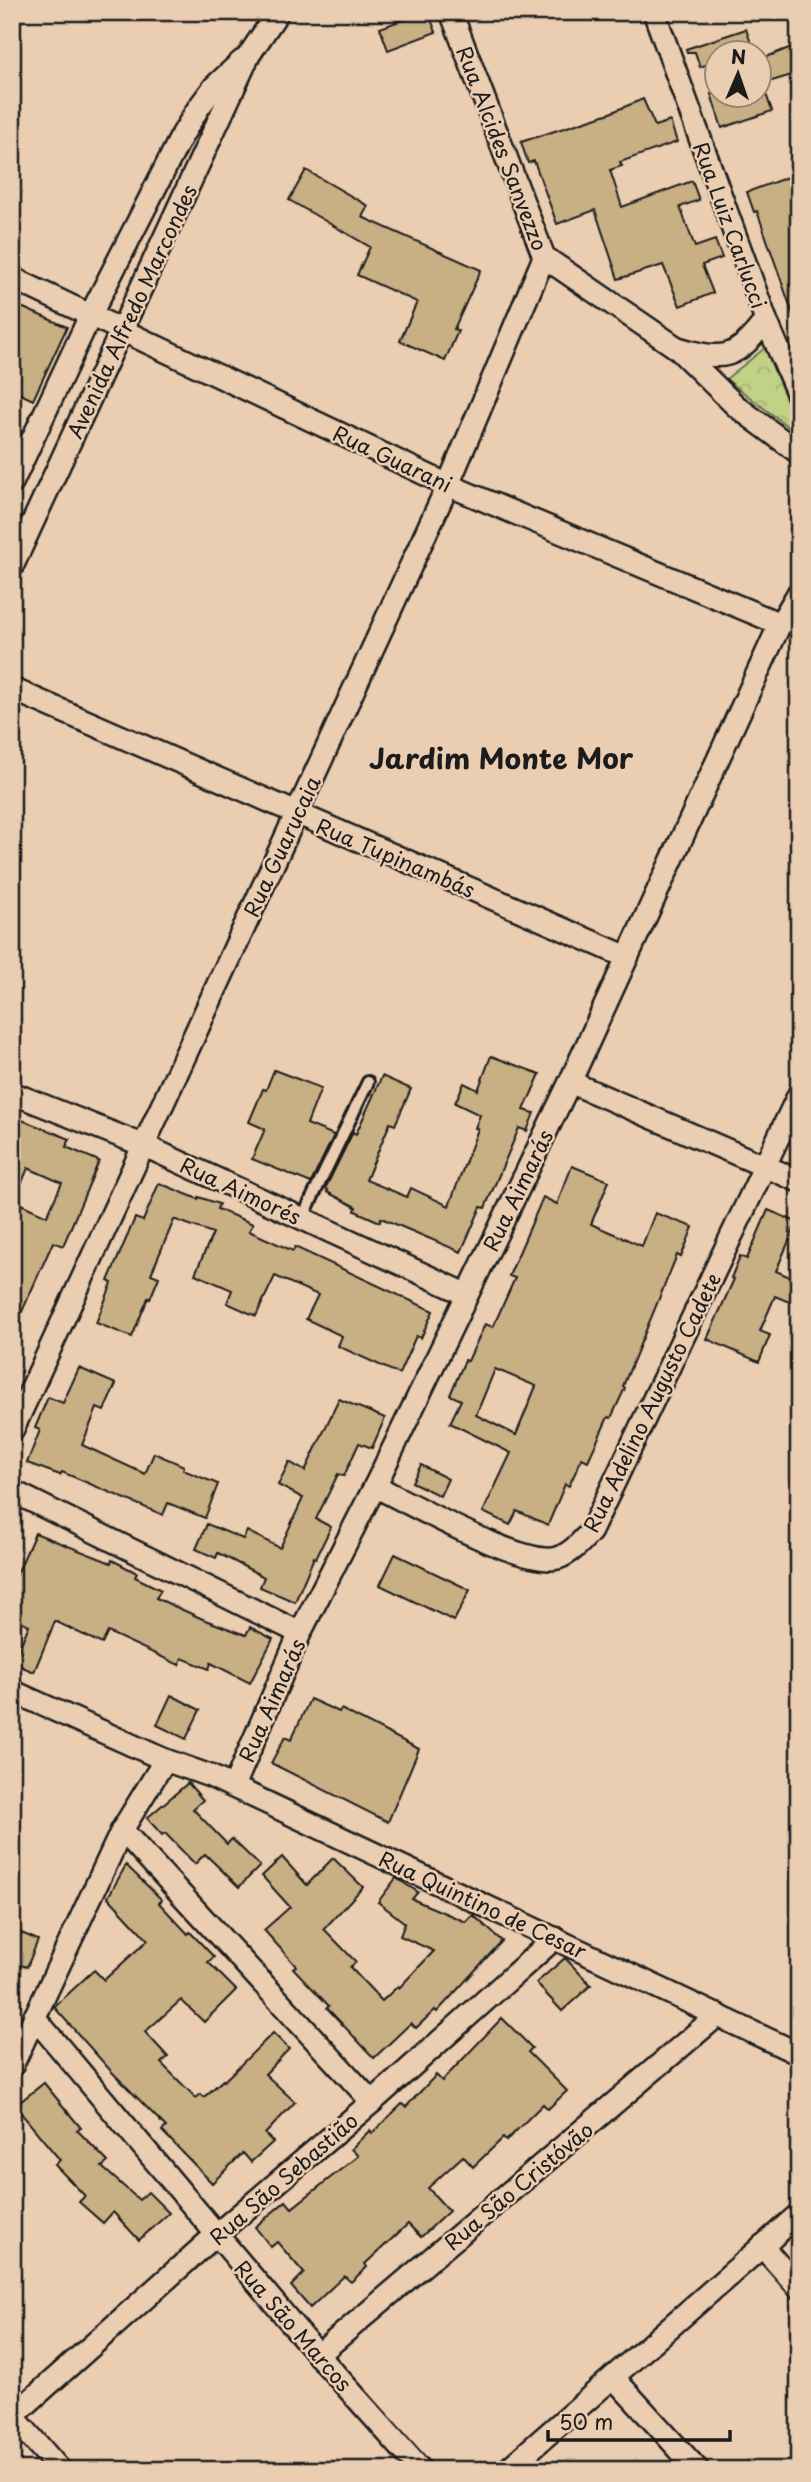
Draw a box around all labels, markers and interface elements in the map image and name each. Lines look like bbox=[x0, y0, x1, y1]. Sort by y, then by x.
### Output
north arrow bbox=[702, 38, 772, 108]
street label: Rua Alcides Sanvezzo bbox=[449, 41, 557, 255]
text: N bbox=[731, 42, 747, 70]
street label: Rua Luiz Carlucci bbox=[686, 137, 776, 313]
street label: Avenida Alfredo Marcondes bbox=[58, 179, 204, 443]
street label: Rua Guarani bbox=[328, 416, 458, 500]
district label: Jardim Monte Mor bbox=[369, 736, 634, 779]
street label: Rua Guarucaia bbox=[234, 769, 328, 922]
street label: Rua Tupinambás bbox=[312, 809, 480, 905]
street label: Rua Aimarás bbox=[474, 1124, 560, 1256]
street label: Rua Aimorés bbox=[175, 1148, 307, 1232]
street label: Rua Adelino Augusto Cadete bbox=[574, 1267, 728, 1537]
street label: Rua Aimarás bbox=[230, 1633, 312, 1767]
street label: Rua Quintino de Cesar bbox=[374, 1842, 593, 1966]
street label: Rua São Sebastião bbox=[202, 2104, 364, 2252]
street label: Rua São Cristóvão bbox=[436, 2113, 600, 2257]
street label: Rua São Marcos bbox=[228, 2252, 360, 2398]
scale bar bbox=[548, 2398, 730, 2442]
text: 50 m bbox=[559, 2405, 613, 2437]

